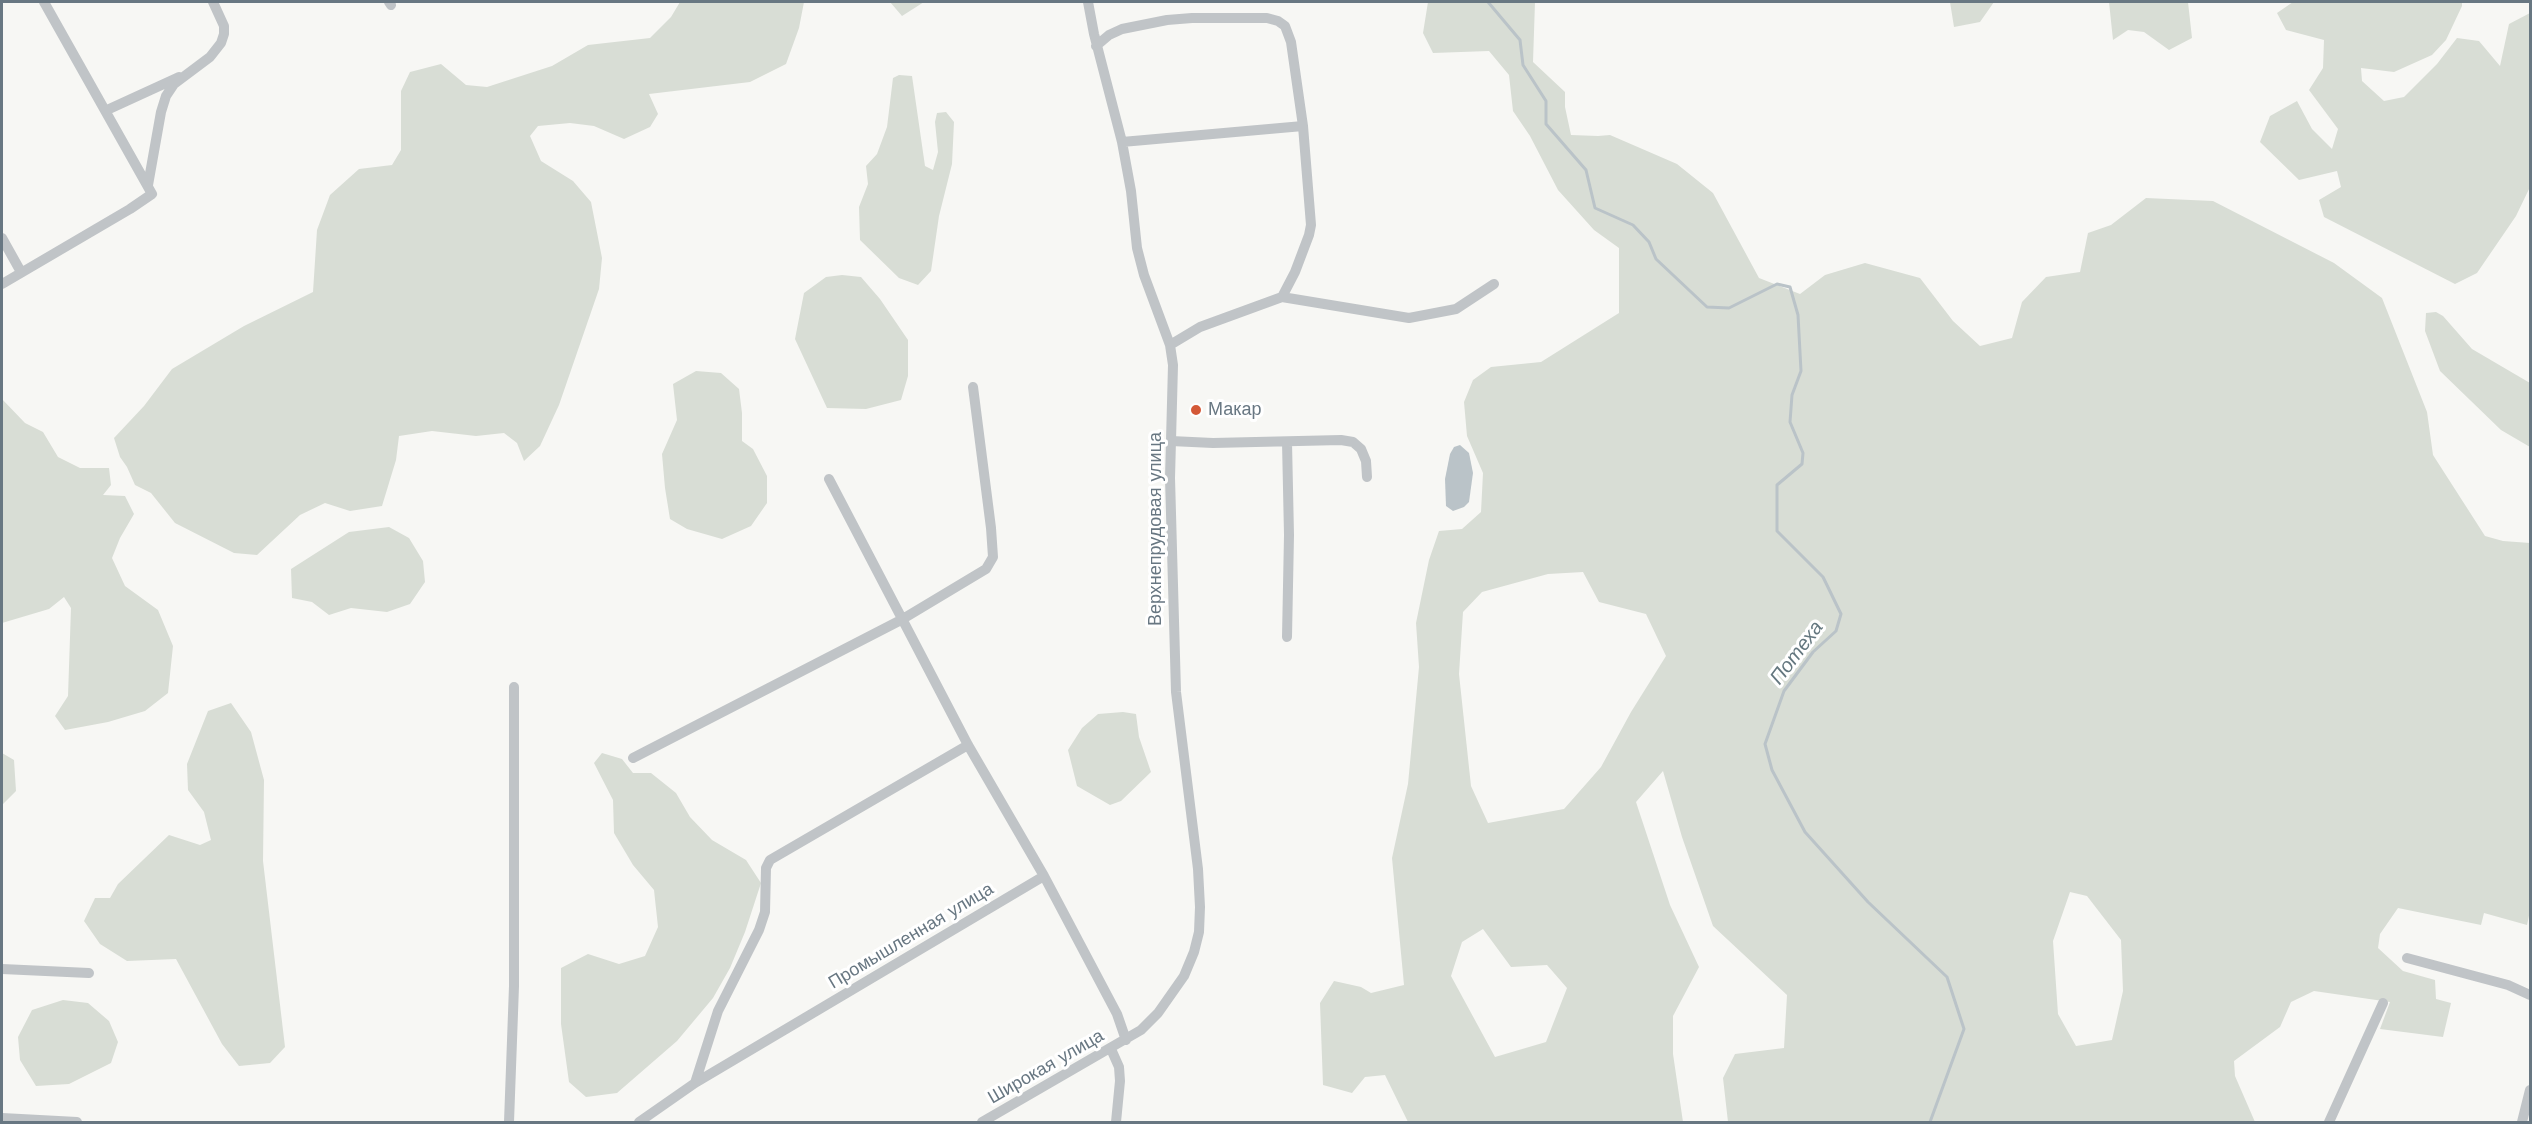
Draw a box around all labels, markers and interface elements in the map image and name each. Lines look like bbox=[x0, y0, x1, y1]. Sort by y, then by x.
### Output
place label: Макар bbox=[1208, 399, 1261, 421]
marker: Макар bbox=[1189, 403, 1203, 417]
street label: Верхнепрудовая улица bbox=[1145, 432, 1167, 626]
water label: Потеха bbox=[1765, 616, 1829, 690]
street label: Промышленная улица bbox=[825, 878, 997, 994]
street label: Широкая улица bbox=[984, 1025, 1108, 1109]

